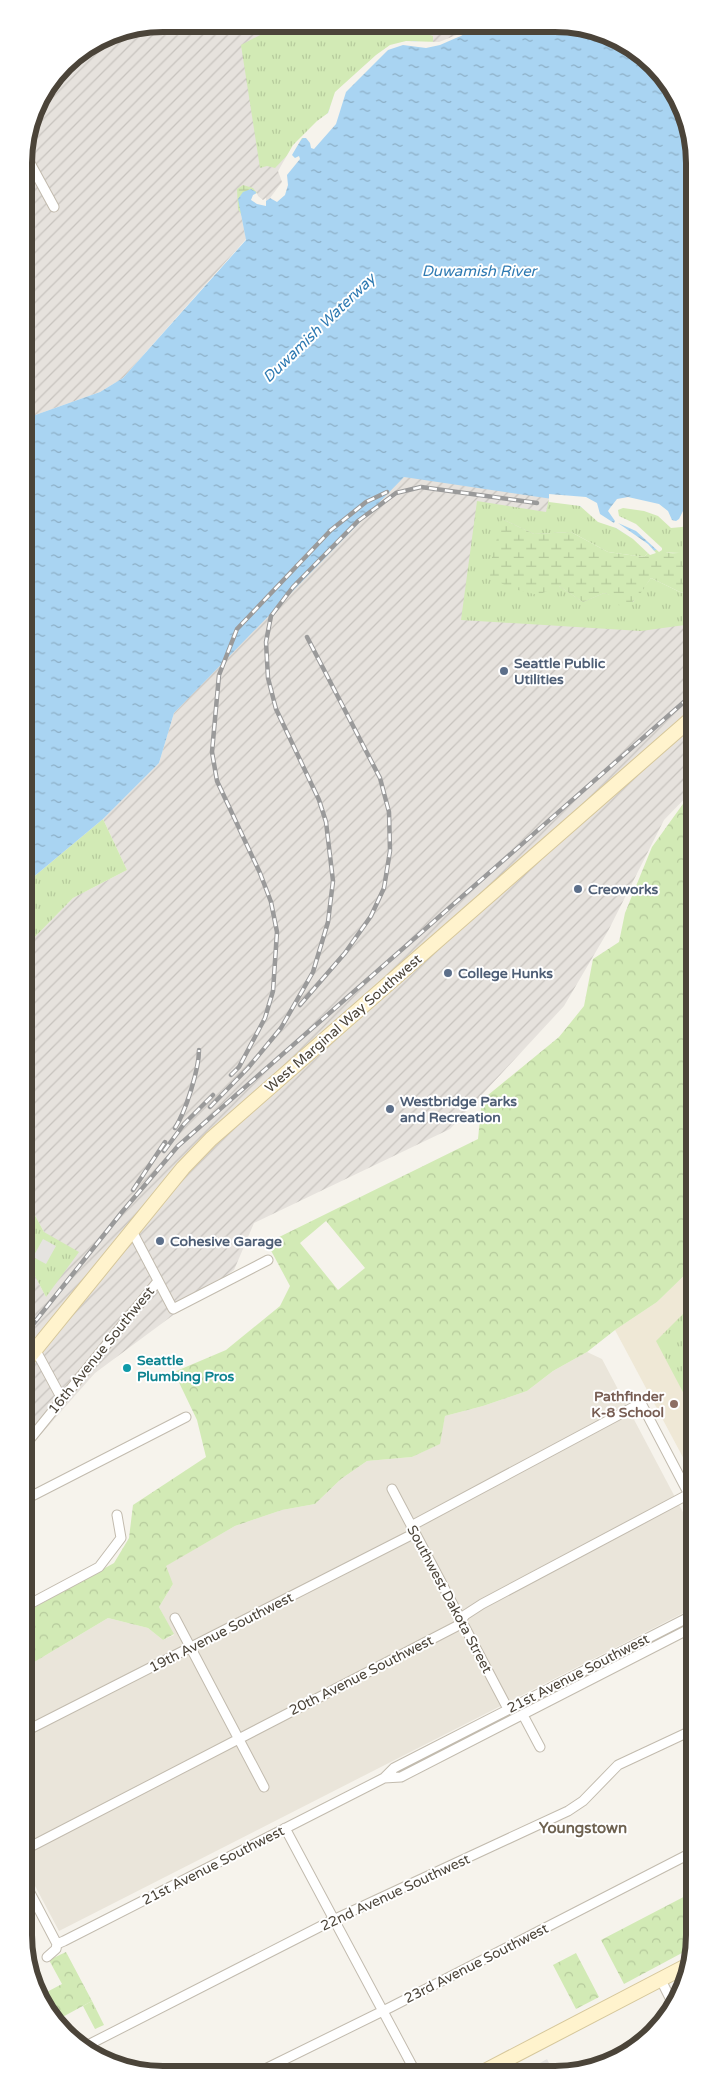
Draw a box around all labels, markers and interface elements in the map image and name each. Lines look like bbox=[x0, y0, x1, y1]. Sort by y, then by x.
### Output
water label: Duwamish River bbox=[422, 262, 539, 280]
water label: Duwamish Waterway bbox=[259, 268, 380, 386]
place label: Seattle Public Utilities bbox=[514, 655, 606, 688]
marker: Seattle Public Utilities bbox=[498, 665, 510, 677]
place label: Creoworks bbox=[588, 881, 659, 898]
marker: Creoworks bbox=[572, 883, 584, 895]
street label: West Marginal Way Southwest bbox=[261, 950, 426, 1096]
place label: College Hunks bbox=[458, 965, 553, 982]
marker: College Hunks bbox=[442, 967, 454, 979]
place label: Westbridge Parks and Recreation bbox=[400, 1093, 517, 1126]
marker: Westbridge Parks and Recreation bbox=[384, 1103, 396, 1115]
place label: Cohesive Garage bbox=[170, 1233, 282, 1250]
marker: Cohesive Garage bbox=[154, 1235, 166, 1247]
street label: 16th Avenue Southwest bbox=[45, 1283, 158, 1418]
place label: Seattle Plumbing Pros bbox=[137, 1352, 234, 1385]
marker: Seattle Plumbing Pros bbox=[121, 1362, 133, 1374]
place label: Pathfinder K-8 School bbox=[591, 1388, 665, 1421]
marker: Pathfinder K-8 School bbox=[668, 1398, 680, 1410]
street label: Southwest Dakota Street bbox=[403, 1522, 496, 1677]
street label: 19th Avenue Southwest bbox=[146, 1588, 297, 1676]
street label: 21st Avenue Southwest bbox=[504, 1630, 653, 1717]
street label: 20th Avenue Southwest bbox=[286, 1631, 437, 1719]
district label: Youngstown bbox=[539, 1819, 627, 1838]
street label: 21st Avenue Southwest bbox=[139, 1822, 288, 1909]
street label: 22nd Avenue Southwest bbox=[318, 1850, 473, 1935]
street label: 23rd Avenue Southwest bbox=[401, 1919, 552, 2007]

